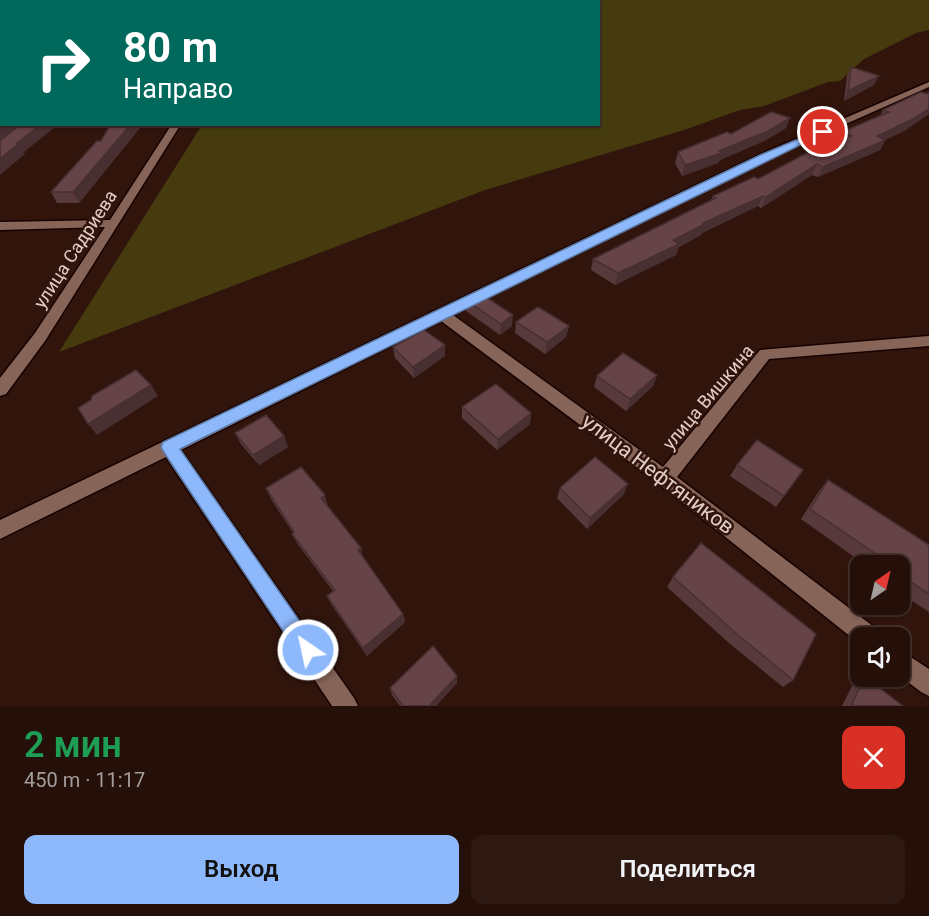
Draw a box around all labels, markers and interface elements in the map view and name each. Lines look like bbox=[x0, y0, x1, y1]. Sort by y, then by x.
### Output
text: 80 m bbox=[123, 23, 218, 72]
icon: right bbox=[24, 24, 102, 102]
text: Направо bbox=[123, 73, 233, 105]
pin bbox=[797, 106, 848, 157]
icon: arrive bbox=[806, 115, 839, 148]
street label: улица Садриева bbox=[29, 186, 121, 312]
street label: улица Вишкина bbox=[658, 340, 758, 454]
street label: улица Нефтяников bbox=[577, 409, 739, 539]
north arrow bbox=[850, 555, 910, 615]
map controls bbox=[850, 555, 910, 687]
position arrow bbox=[276, 618, 340, 682]
button: sound bbox=[850, 627, 910, 687]
text: 2 мин bbox=[24, 724, 122, 766]
button: close bbox=[842, 726, 905, 789]
text: 450 m · 11:17 bbox=[24, 768, 145, 792]
button: Выход bbox=[24, 835, 459, 904]
button: Поделиться bbox=[471, 835, 905, 904]

